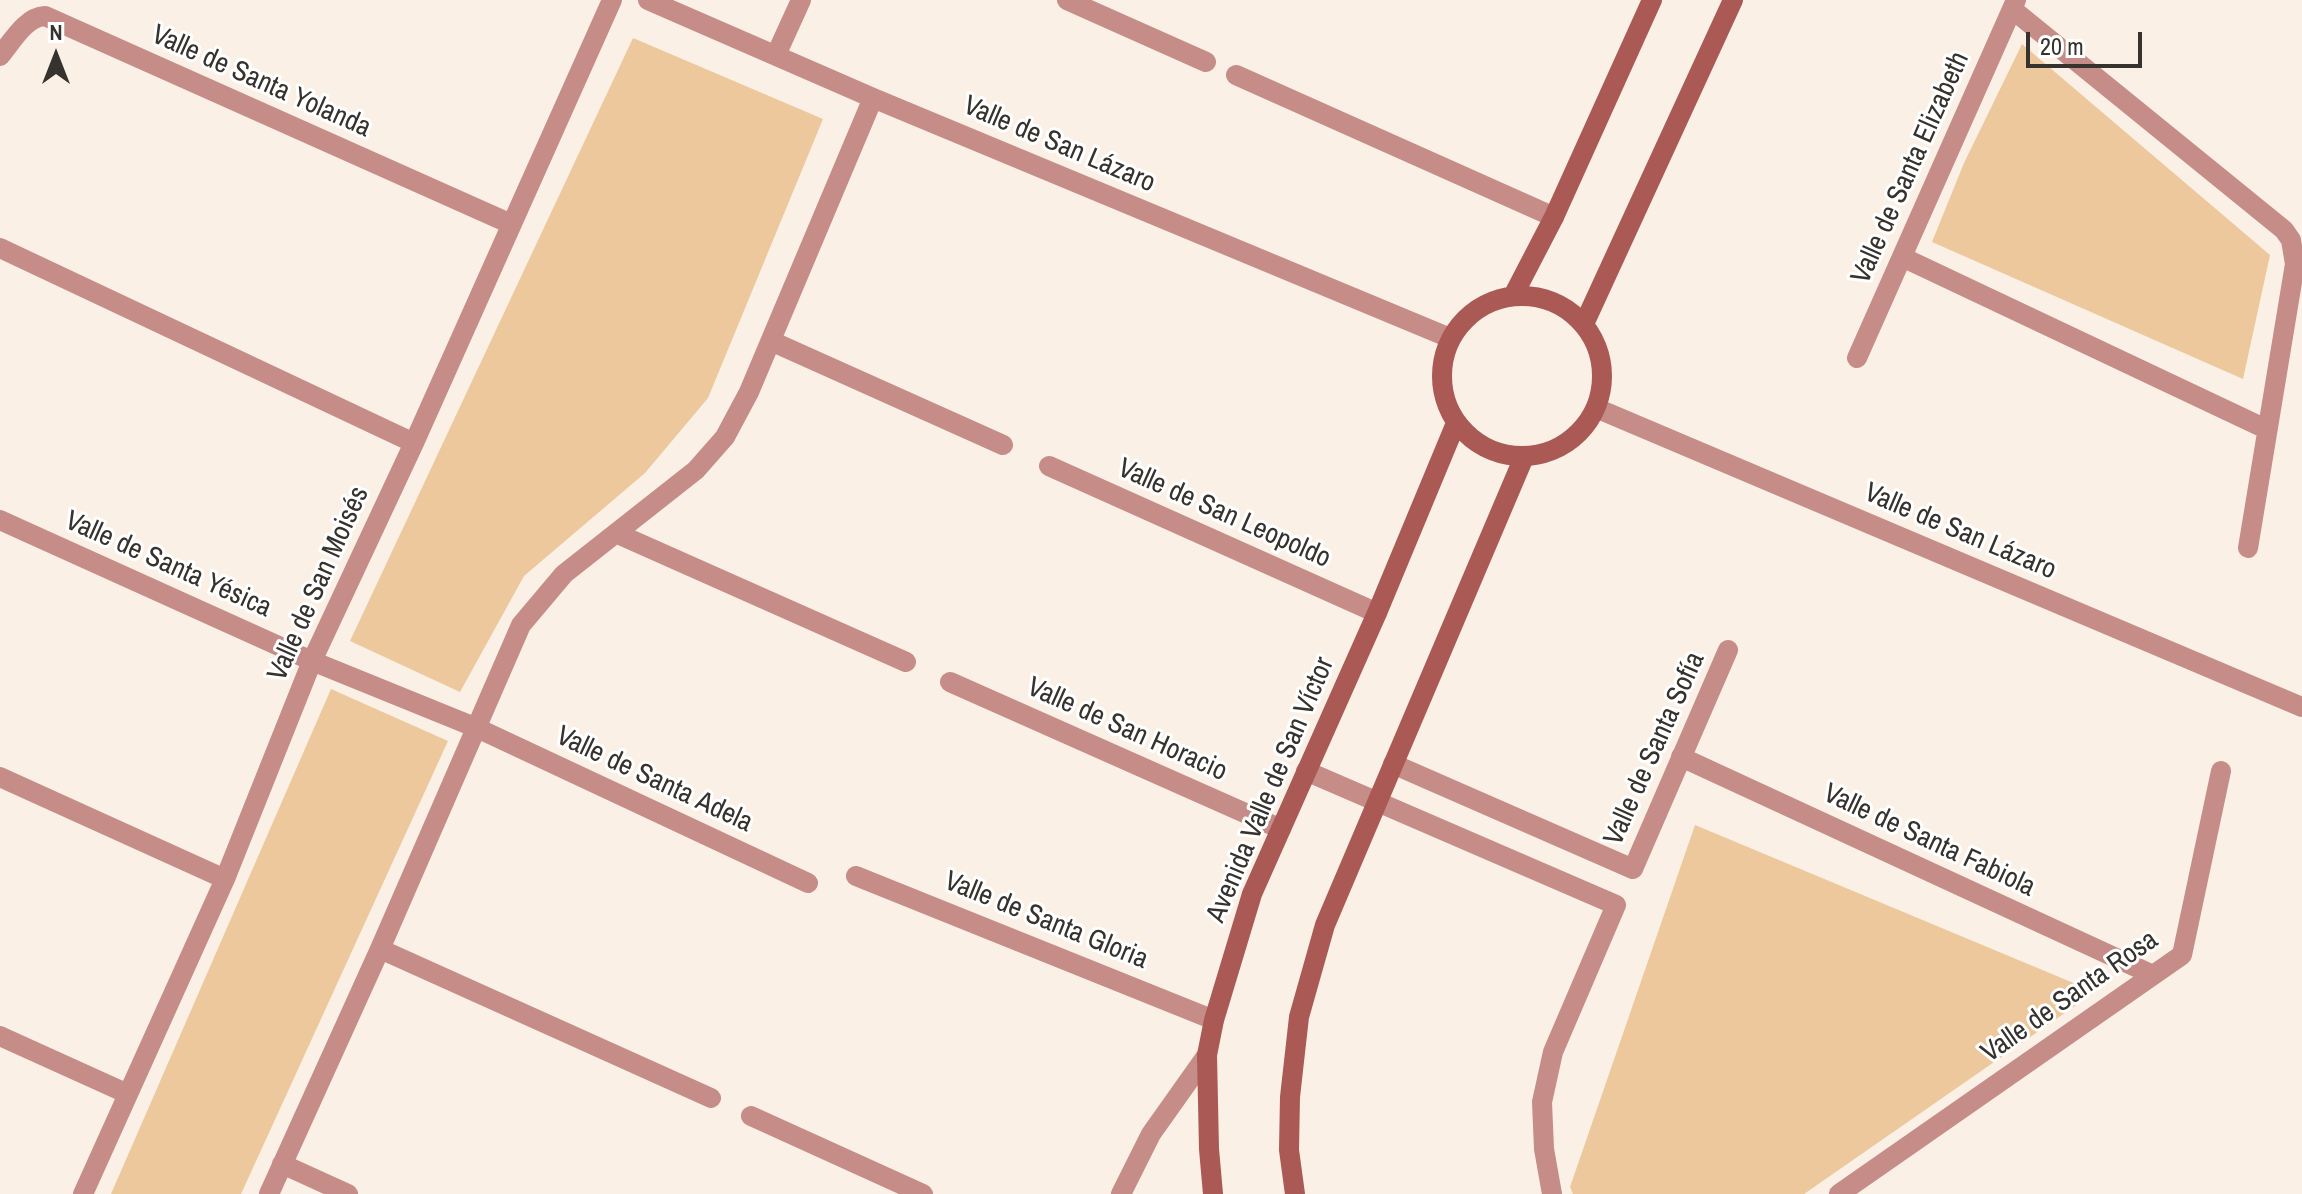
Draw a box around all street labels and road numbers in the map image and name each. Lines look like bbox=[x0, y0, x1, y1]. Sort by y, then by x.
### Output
street label: Valle de Santa Yolanda bbox=[146, 19, 376, 145]
street label: Valle de Santa Elizabeth bbox=[1845, 47, 1977, 289]
street label: Valle de San Lázaro bbox=[958, 89, 1160, 201]
street label: Valle de San Leopoldo bbox=[1112, 452, 1336, 576]
street label: Valle de San Lázaro bbox=[1859, 476, 2061, 588]
street label: Valle de San Moisés bbox=[261, 482, 377, 686]
street label: Valle de Santa Yésica bbox=[60, 504, 276, 626]
street label: Valle de Santa Sofía bbox=[1597, 647, 1713, 851]
street label: Avenida Valle de San Víctor bbox=[1200, 652, 1342, 928]
street label: Valle de San Horacio bbox=[1022, 671, 1232, 789]
street label: Valle de Santa Adela bbox=[550, 720, 758, 840]
street label: Valle de Santa Fabiola bbox=[1818, 777, 2040, 905]
street label: Valle de Santa Gloria bbox=[939, 865, 1153, 977]
street label: Valle de Santa Rosa bbox=[1975, 924, 2165, 1070]

